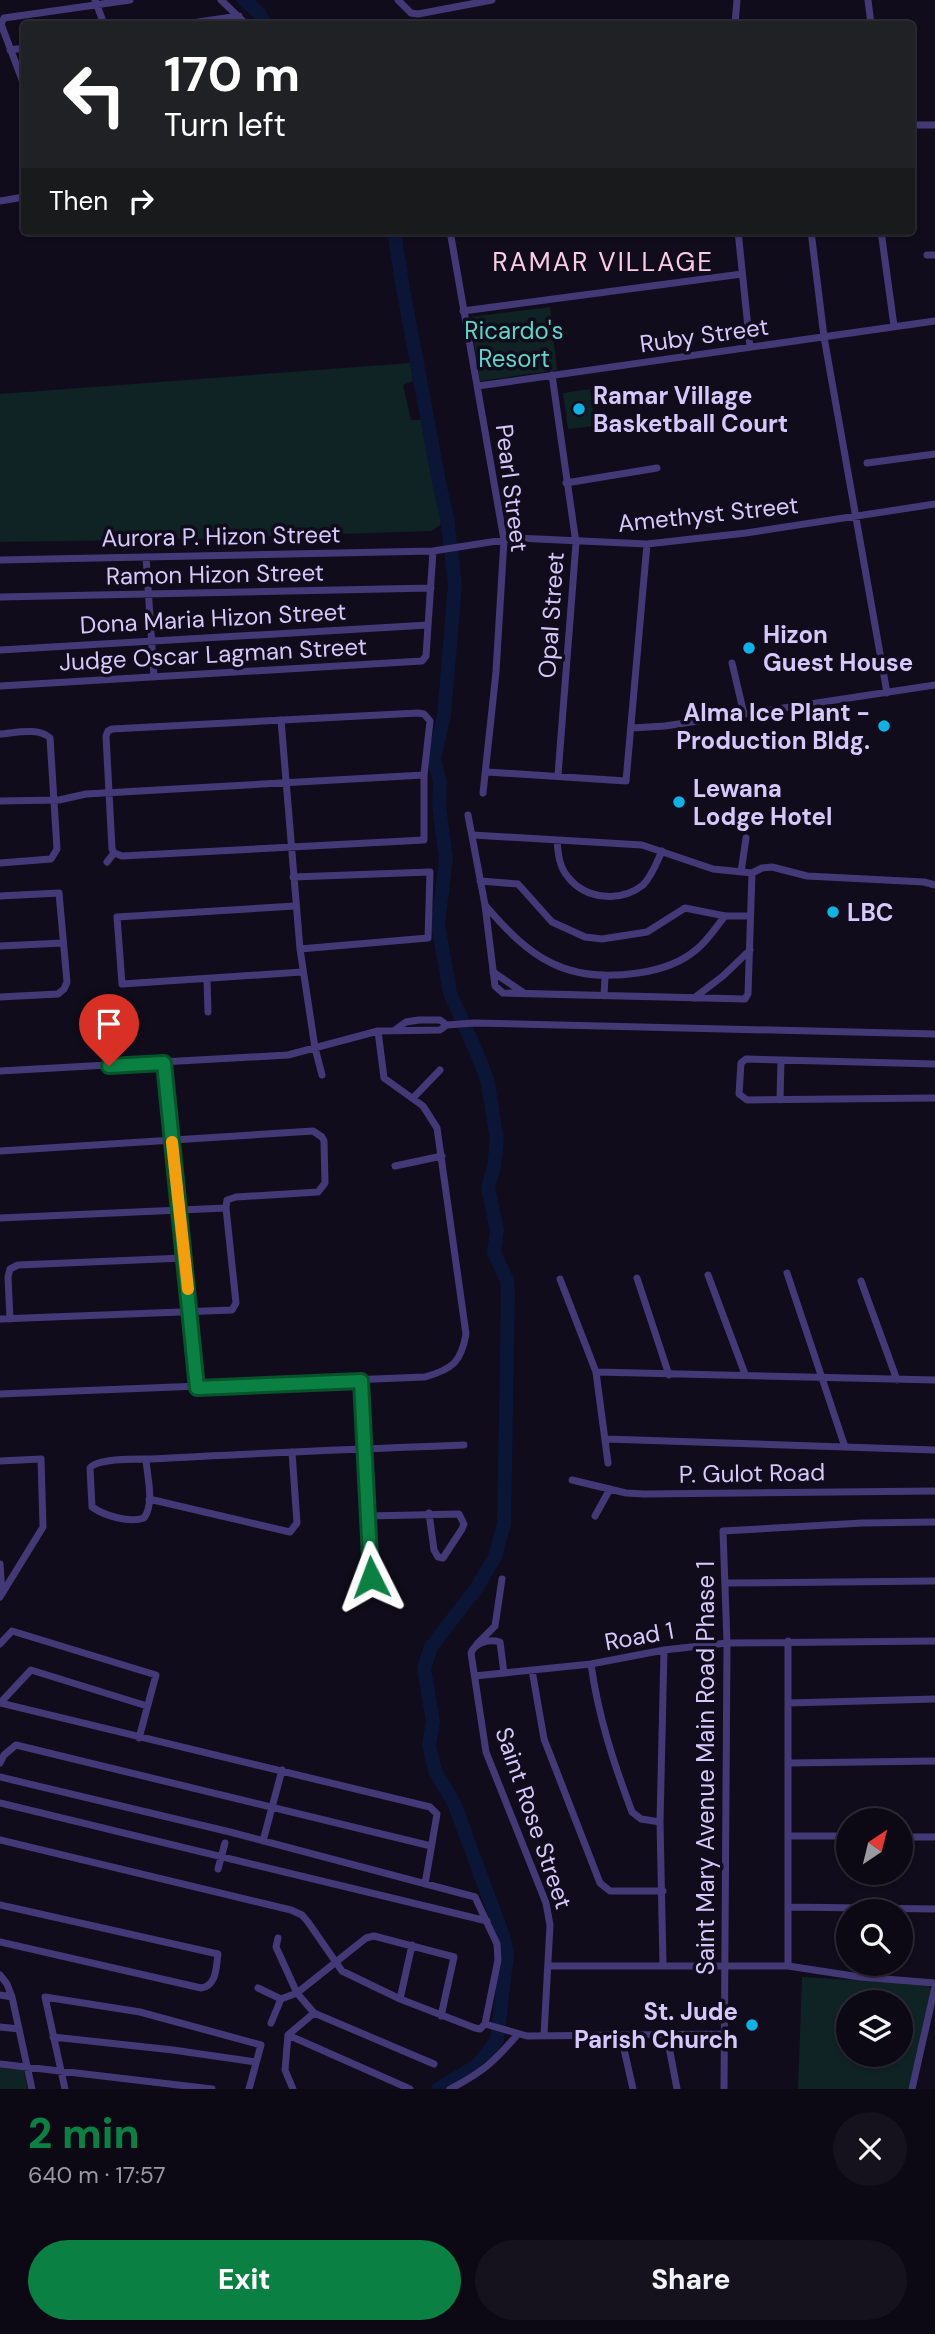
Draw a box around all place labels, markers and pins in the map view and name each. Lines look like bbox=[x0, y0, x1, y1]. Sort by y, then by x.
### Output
place label: Ramar Village Basketball Court bbox=[593, 380, 788, 439]
marker: Ramar Village Basketball Court bbox=[571, 401, 587, 417]
place label: Hizon Guest House bbox=[763, 619, 913, 678]
marker: Hizon Guest House bbox=[741, 640, 757, 656]
place label: Alma Ice Plant - Production Bldg. bbox=[676, 697, 870, 756]
marker: Alma Ice Plant - Production Bldg. bbox=[876, 718, 892, 734]
place label: Lewana Lodge Hotel bbox=[693, 773, 832, 832]
marker: Lewana Lodge Hotel bbox=[671, 794, 687, 810]
place label: LBC bbox=[847, 897, 893, 928]
marker: LBC bbox=[825, 904, 841, 920]
pin bbox=[79, 994, 139, 1066]
place label: St. Jude Parish Church bbox=[574, 1996, 738, 2055]
marker: St. Jude Parish Church bbox=[744, 2017, 760, 2033]

